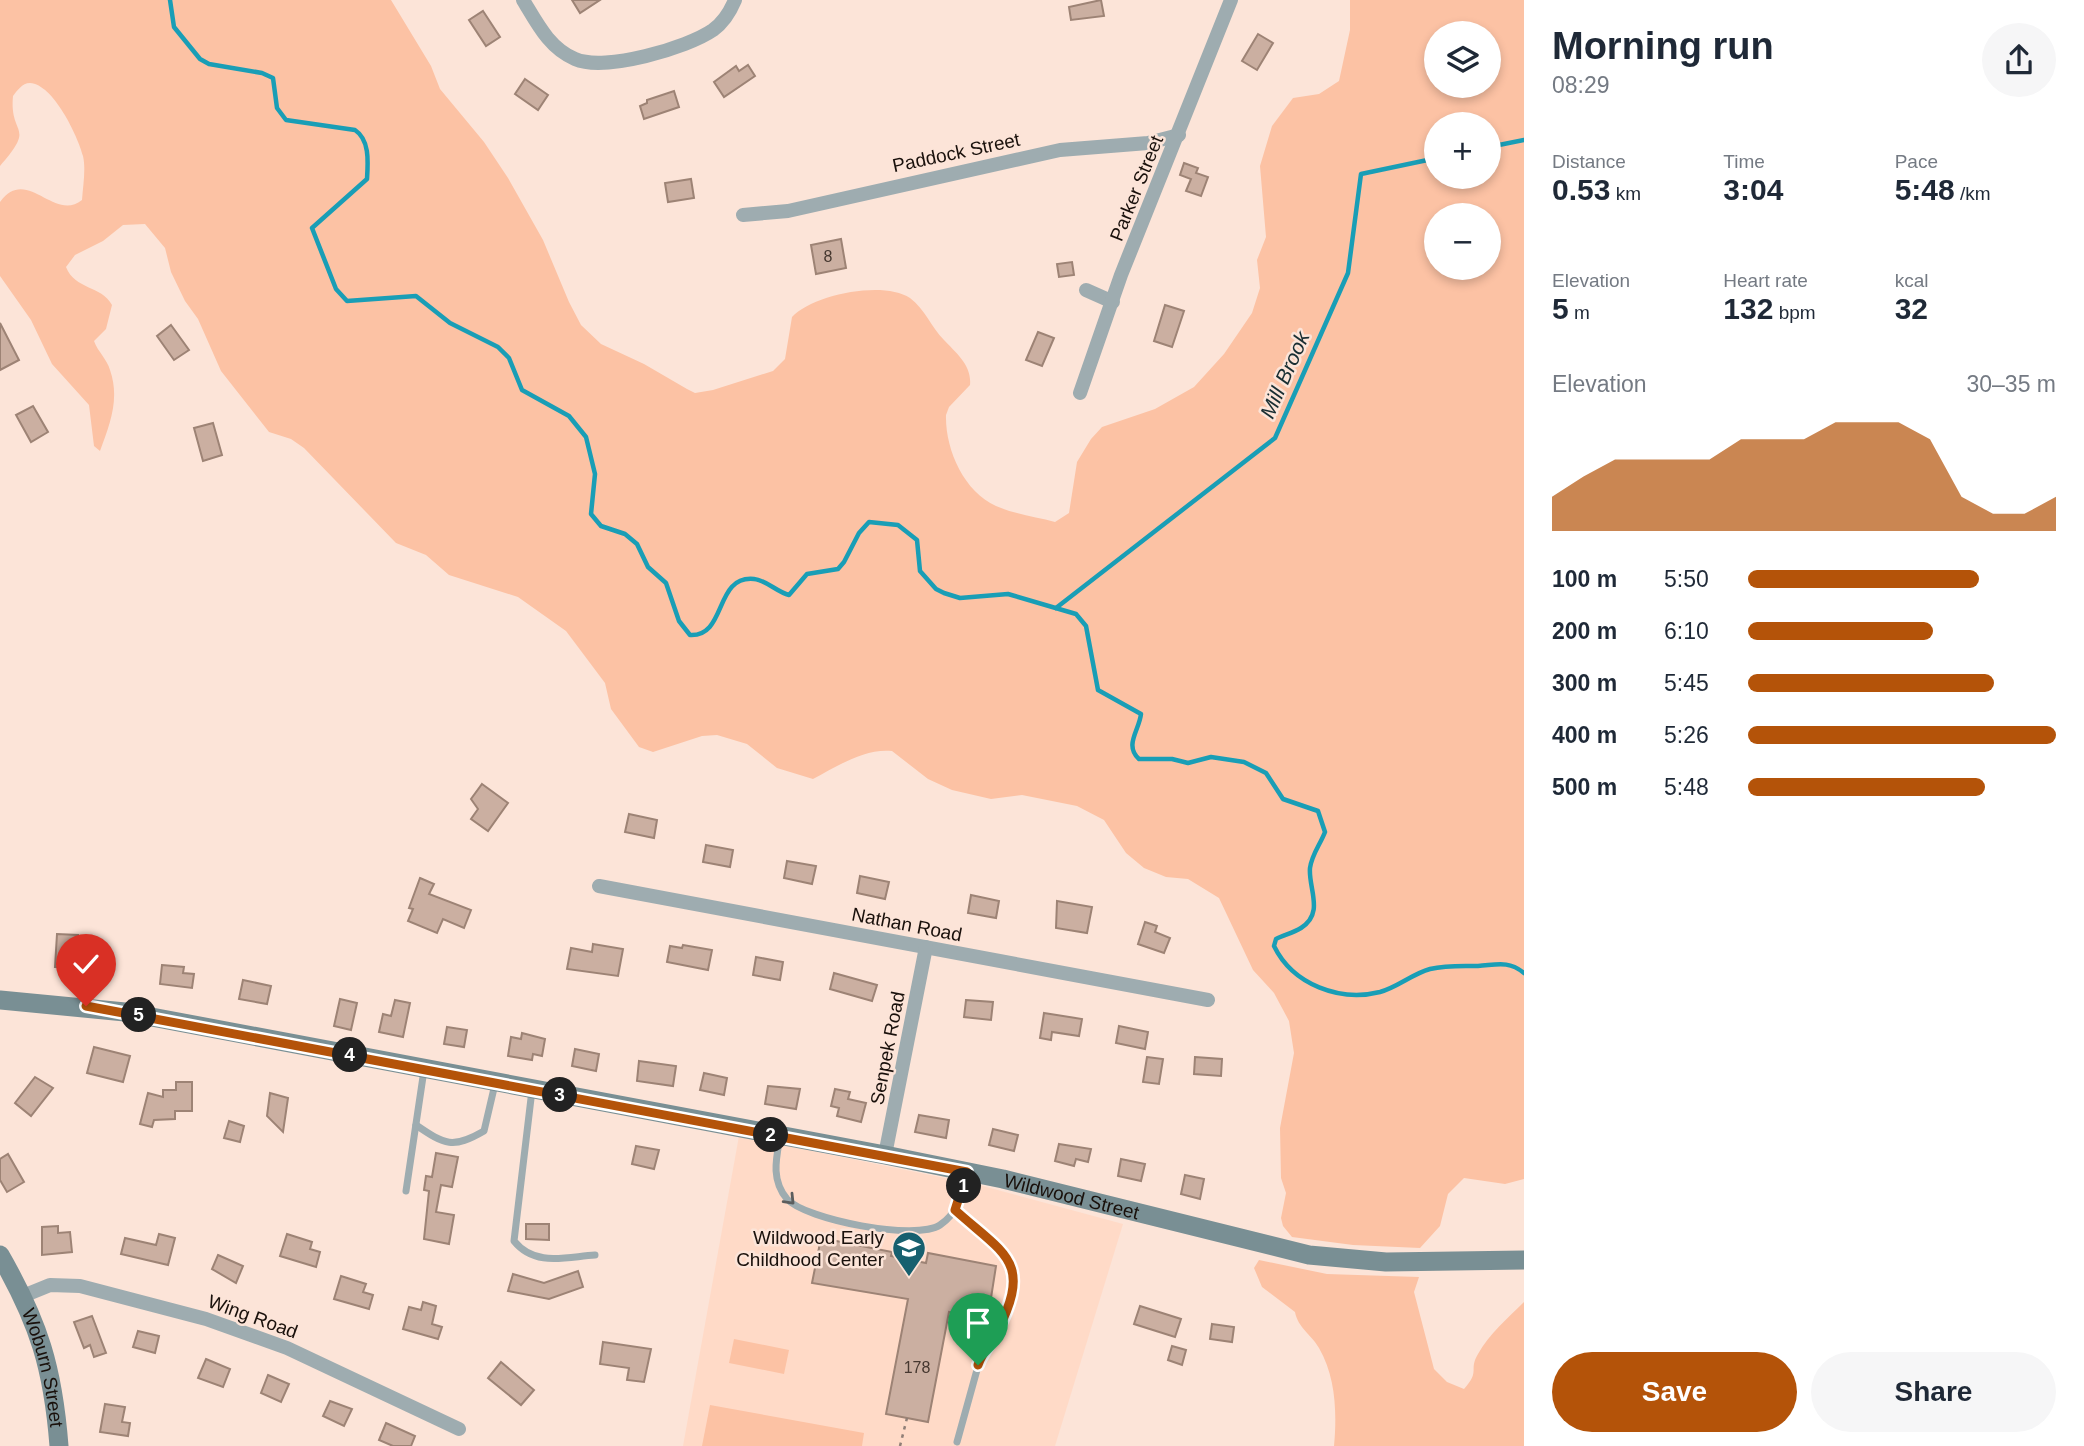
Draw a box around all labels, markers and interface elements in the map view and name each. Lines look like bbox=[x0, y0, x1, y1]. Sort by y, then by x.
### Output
map controls bbox=[1424, 21, 1501, 280]
button: layers bbox=[1424, 21, 1501, 98]
button: share bbox=[1982, 23, 2056, 97]
text: Morning run bbox=[1552, 25, 1774, 67]
text: 08:29 bbox=[1552, 72, 1610, 98]
button: + bbox=[1424, 112, 1501, 189]
street label: Paddock Street bbox=[890, 129, 1023, 176]
street label: Parker Street bbox=[1106, 132, 1167, 244]
text: Distance bbox=[1552, 151, 1626, 172]
text: Time bbox=[1723, 151, 1765, 172]
text: Pace bbox=[1895, 151, 1938, 172]
text: 0.53 bbox=[1552, 173, 1610, 206]
text: 3:04 bbox=[1723, 173, 1783, 206]
text: 5:48 bbox=[1895, 173, 1955, 206]
text: km bbox=[1610, 183, 1641, 204]
text: /km bbox=[1955, 183, 1991, 204]
button: − bbox=[1424, 203, 1501, 280]
house number: 8 bbox=[824, 248, 833, 265]
text: Elevation bbox=[1552, 270, 1630, 291]
text: Heart rate bbox=[1723, 270, 1808, 291]
text: kcal bbox=[1895, 270, 1928, 291]
text: 5 bbox=[1552, 292, 1569, 325]
text: 132 bbox=[1723, 292, 1773, 325]
text: 32 bbox=[1895, 292, 1928, 325]
text: m bbox=[1569, 302, 1590, 323]
text: bpm bbox=[1773, 302, 1816, 323]
water label: Mill Brook bbox=[1255, 327, 1314, 422]
text: Elevation bbox=[1552, 371, 1647, 397]
text: 30–35 m bbox=[1966, 371, 2056, 397]
text: 100 m bbox=[1552, 566, 1617, 592]
text: 5:50 bbox=[1664, 566, 1709, 592]
text: 200 m bbox=[1552, 618, 1617, 644]
text: 6:10 bbox=[1664, 618, 1709, 644]
text: 300 m bbox=[1552, 670, 1617, 696]
text: 5:45 bbox=[1664, 670, 1709, 696]
text: 400 m bbox=[1552, 722, 1617, 748]
text: 5:26 bbox=[1664, 722, 1709, 748]
text: 500 m bbox=[1552, 774, 1617, 800]
text: 5:48 bbox=[1664, 774, 1709, 800]
street label: Nathan Road bbox=[850, 904, 964, 945]
pin bbox=[56, 934, 116, 1006]
icon: check bbox=[67, 945, 105, 983]
street label: Senpek Road bbox=[866, 990, 909, 1107]
pin: 5 bbox=[122, 998, 156, 1032]
text: 5 bbox=[133, 1004, 144, 1025]
pin: 4 bbox=[332, 1038, 368, 1072]
text: 4 bbox=[344, 1044, 355, 1065]
pin: 3 bbox=[542, 1078, 578, 1112]
text: 3 bbox=[554, 1084, 565, 1105]
pin: 2 bbox=[754, 1118, 788, 1152]
text: 2 bbox=[765, 1124, 776, 1145]
pin: 1 bbox=[946, 1168, 982, 1204]
street label: Wildwood Street bbox=[1002, 1170, 1142, 1224]
text: 1 bbox=[958, 1175, 969, 1196]
one-way arrow bbox=[782, 1191, 794, 1204]
place label: Wildwood Early Childhood Center bbox=[736, 1227, 885, 1270]
school or university icon: Wildwood Early Childhood Center bbox=[890, 1229, 928, 1278]
street label: Wing Road bbox=[205, 1291, 301, 1342]
pin bbox=[948, 1293, 1008, 1365]
icon: arrive bbox=[959, 1304, 997, 1342]
street label: Woburn Street bbox=[18, 1305, 67, 1429]
button: Save bbox=[1552, 1352, 1797, 1432]
button: Share bbox=[1811, 1352, 2056, 1432]
house number: 178 bbox=[904, 1359, 930, 1376]

